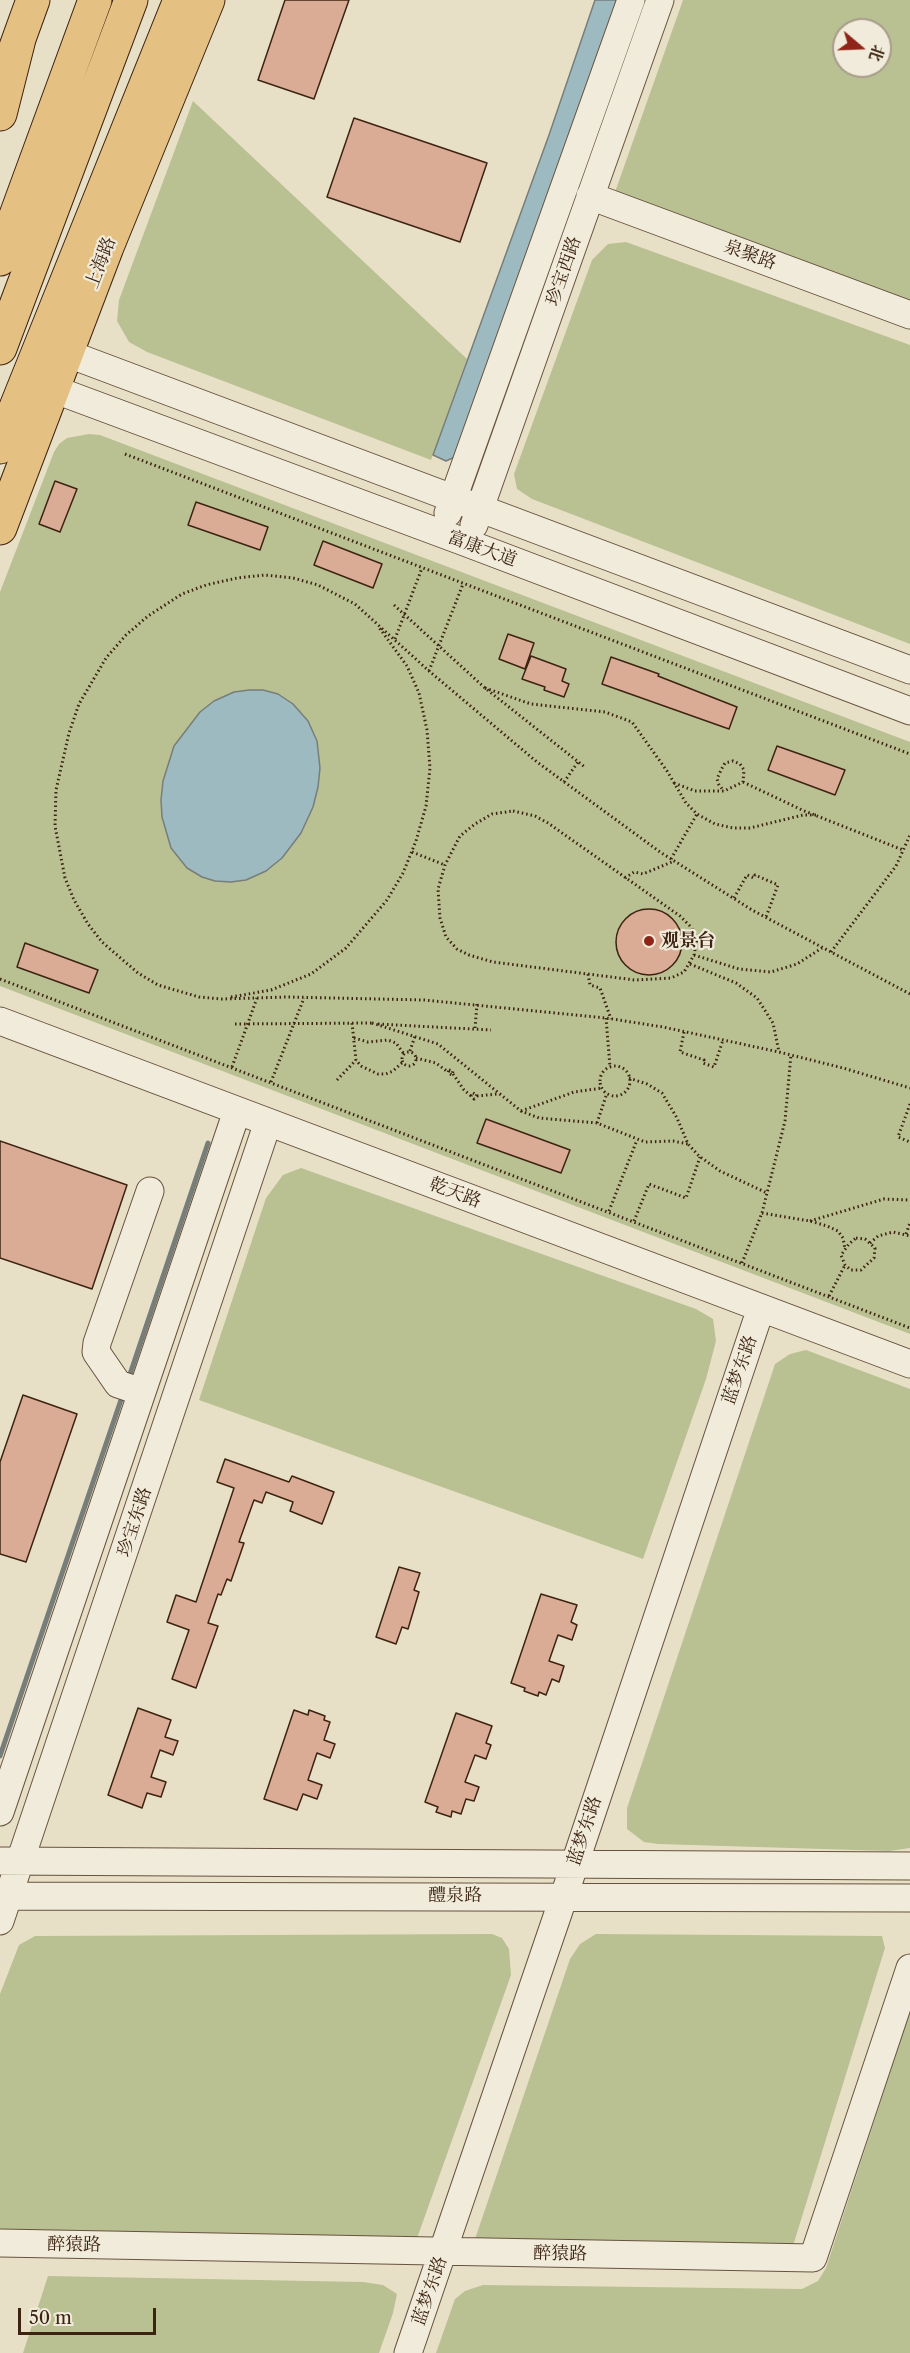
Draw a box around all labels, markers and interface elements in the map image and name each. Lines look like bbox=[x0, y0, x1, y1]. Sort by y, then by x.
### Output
north arrow bbox=[832, 18, 892, 78]
text: 北 bbox=[865, 42, 889, 64]
street label: 珍宝西路 bbox=[542, 233, 586, 309]
street label: 上海路 bbox=[81, 234, 121, 292]
street label: 泉聚路 bbox=[721, 236, 779, 274]
street label: 富康大道 bbox=[444, 527, 520, 571]
place label: 观景台 bbox=[661, 930, 715, 952]
marker: 观景台 bbox=[642, 934, 656, 948]
street label: 乾天路 bbox=[426, 1173, 484, 1213]
street label: 蓝梦东路 bbox=[718, 1332, 762, 1408]
street label: 珍宝东路 bbox=[114, 1484, 156, 1560]
street label: 蓝梦东路 bbox=[564, 1793, 606, 1869]
street label: 醴泉路 bbox=[428, 1885, 482, 1907]
street label: 醉猿路 bbox=[47, 2234, 101, 2256]
street label: 醉猿路 bbox=[533, 2243, 587, 2265]
street label: 蓝梦东路 bbox=[408, 2253, 452, 2329]
scale bar bbox=[21, 2296, 159, 2334]
text: 50 m bbox=[29, 2307, 72, 2329]

